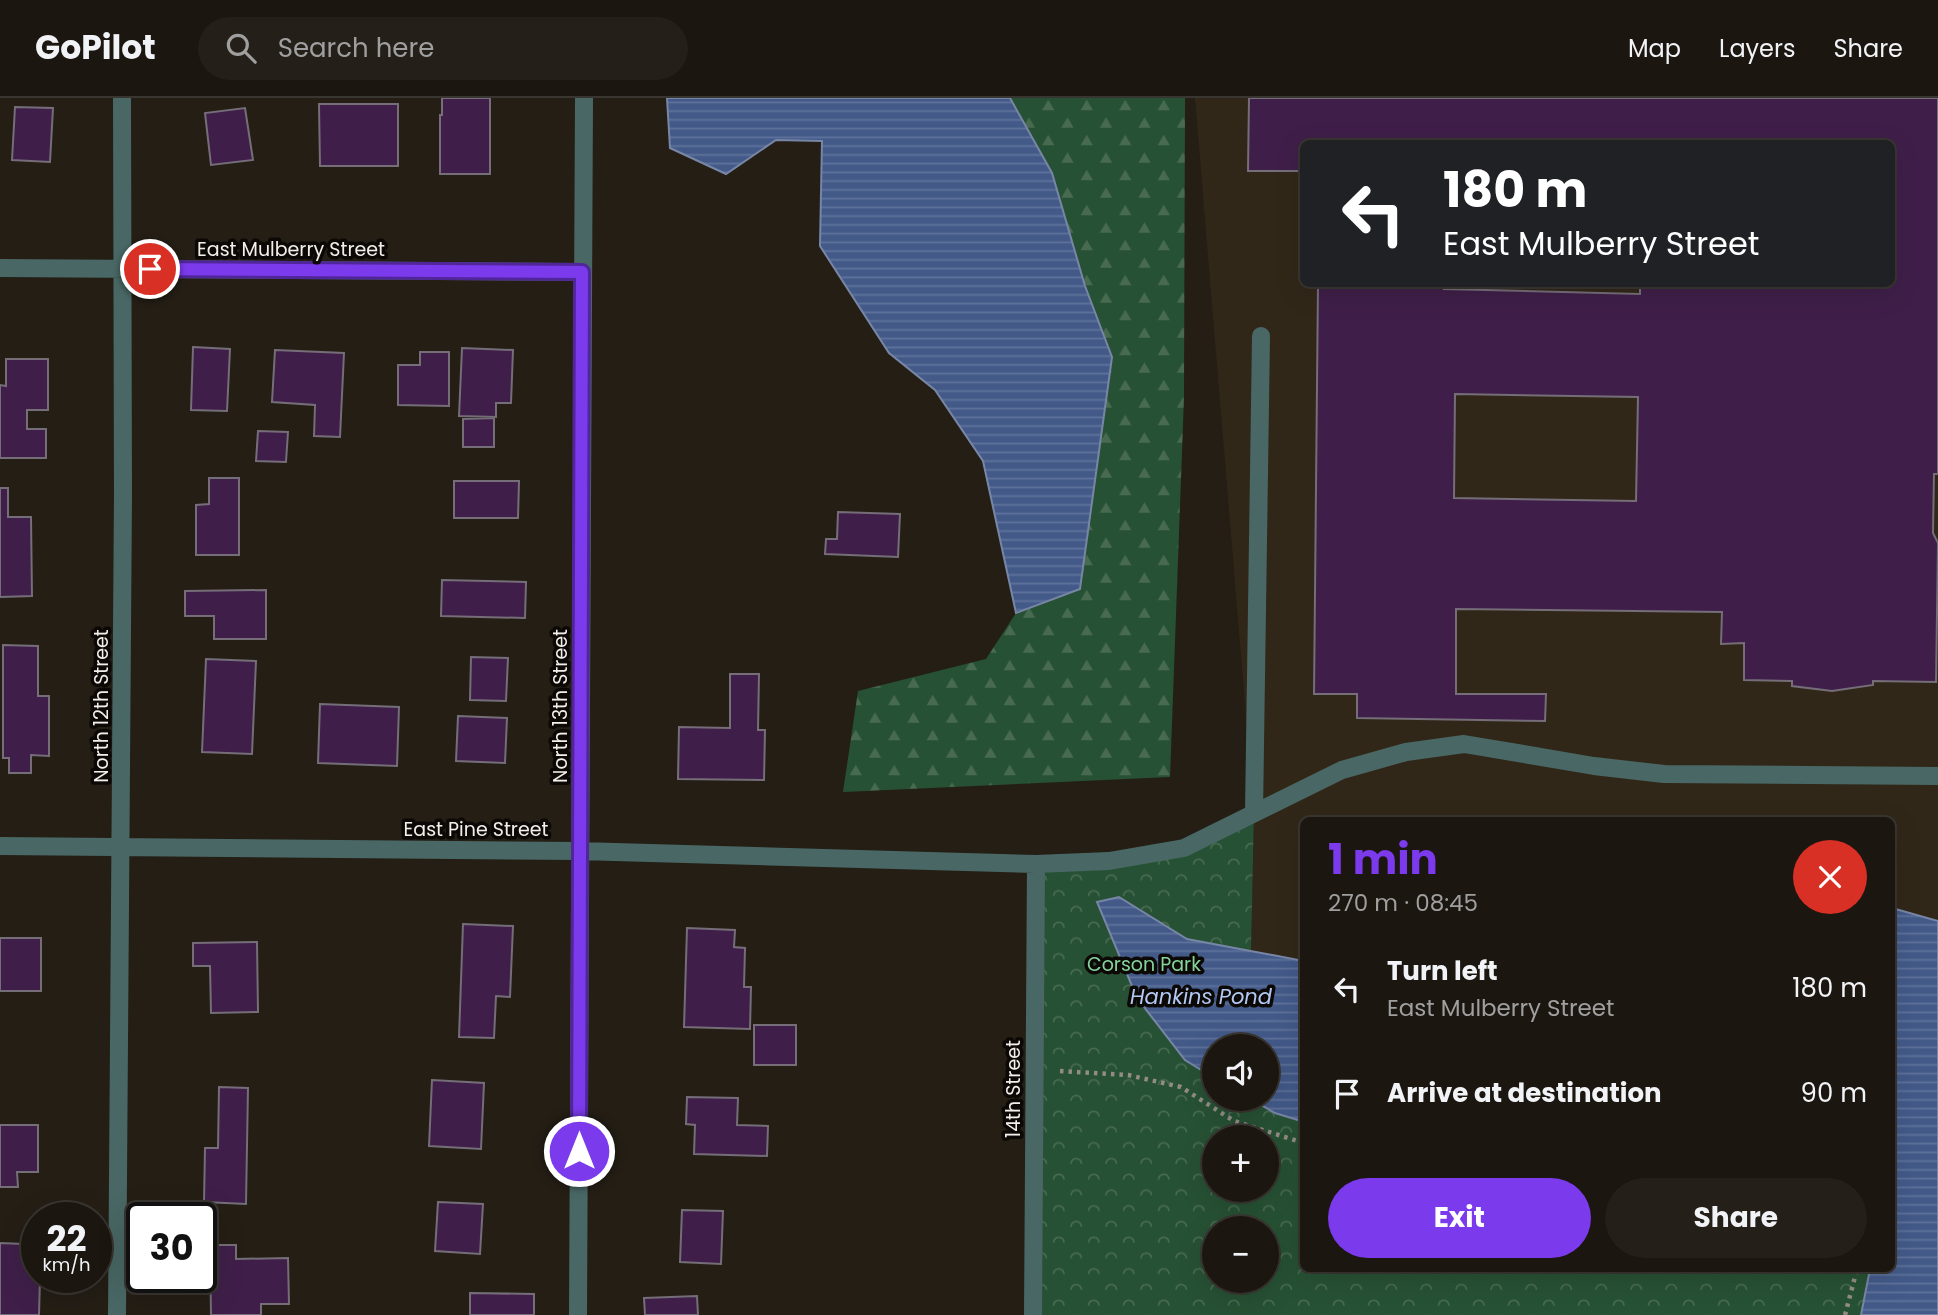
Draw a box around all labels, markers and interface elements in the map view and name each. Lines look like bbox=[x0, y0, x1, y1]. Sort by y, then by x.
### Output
search box bbox=[198, 17, 688, 80]
text: GoPilot bbox=[35, 24, 156, 71]
icon: search bbox=[222, 29, 260, 67]
text: Search here bbox=[278, 30, 434, 66]
text: Map bbox=[1628, 32, 1681, 65]
text: Layers bbox=[1719, 32, 1795, 65]
text: Share bbox=[1833, 32, 1903, 65]
text: 180 m bbox=[1443, 156, 1587, 224]
icon: left bbox=[1328, 168, 1419, 259]
text: East Mulberry Street bbox=[1443, 221, 1759, 266]
street label: East Mulberry Street bbox=[197, 236, 385, 263]
pin bbox=[120, 239, 180, 299]
icon: arrive bbox=[131, 250, 169, 288]
street label: North 12th Street bbox=[88, 629, 115, 783]
street label: North 13th Street bbox=[547, 629, 574, 783]
street label: East Pine Street bbox=[404, 816, 548, 843]
text: 1 min bbox=[1328, 830, 1438, 889]
button: close bbox=[1793, 840, 1867, 914]
text: 270 m · 08:45 bbox=[1328, 887, 1478, 919]
park label: Corson Park bbox=[1087, 951, 1201, 978]
text: Turn left bbox=[1387, 953, 1498, 989]
icon: left bbox=[1328, 970, 1366, 1008]
text: 180 m bbox=[1792, 970, 1867, 1006]
water label: Hankins Pond bbox=[1130, 982, 1273, 1011]
text: East Mulberry Street bbox=[1387, 992, 1614, 1024]
map controls bbox=[1202, 1034, 1279, 1293]
button: sound bbox=[1202, 1034, 1279, 1111]
street label: 14th Street bbox=[1000, 1040, 1027, 1138]
icon: arrive bbox=[1328, 1075, 1366, 1113]
text: Arrive at destination bbox=[1387, 1075, 1662, 1111]
text: 90 m bbox=[1801, 1075, 1867, 1111]
position arrow bbox=[542, 1114, 616, 1188]
button: + bbox=[1202, 1125, 1279, 1202]
button: Exit bbox=[1328, 1178, 1591, 1258]
button: Share bbox=[1605, 1178, 1867, 1258]
speed limit sign: 30 bbox=[126, 1202, 217, 1293]
text: 22 bbox=[47, 1214, 86, 1263]
button: − bbox=[1202, 1216, 1279, 1293]
text: km/h bbox=[43, 1252, 90, 1277]

